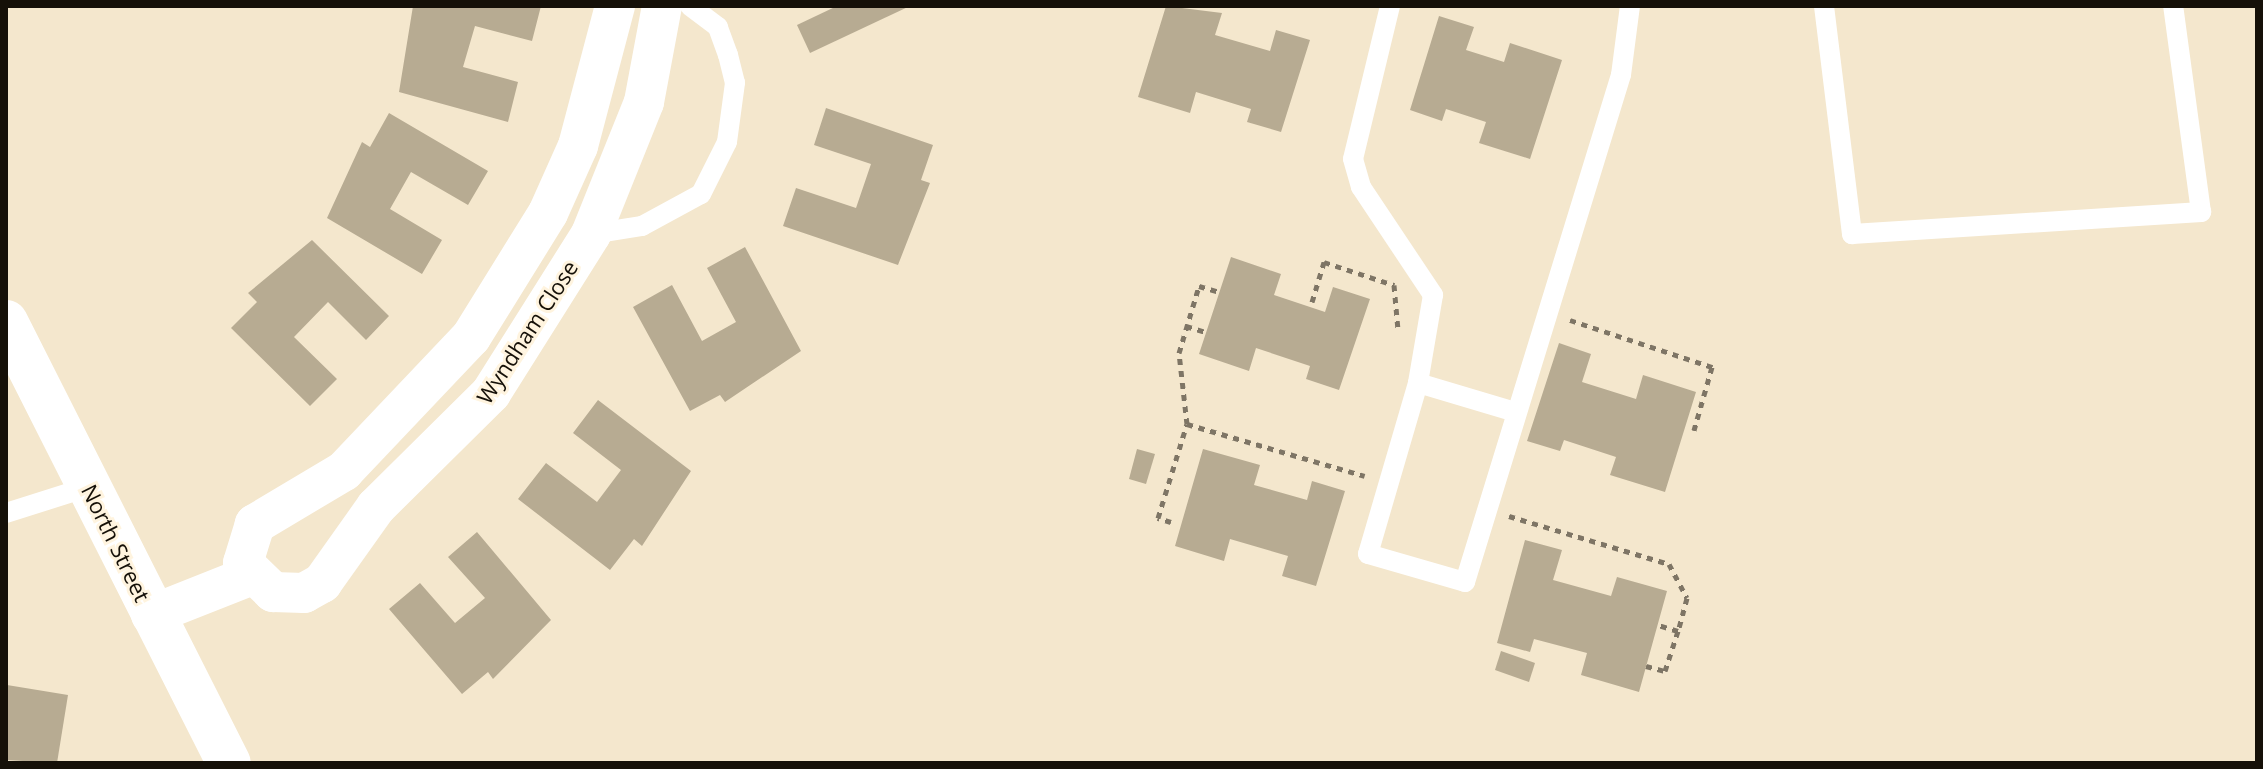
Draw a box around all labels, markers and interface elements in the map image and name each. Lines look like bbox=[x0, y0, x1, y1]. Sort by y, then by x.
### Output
street label: Wyndham Close bbox=[471, 255, 583, 409]
street label: North Street bbox=[76, 480, 156, 606]

